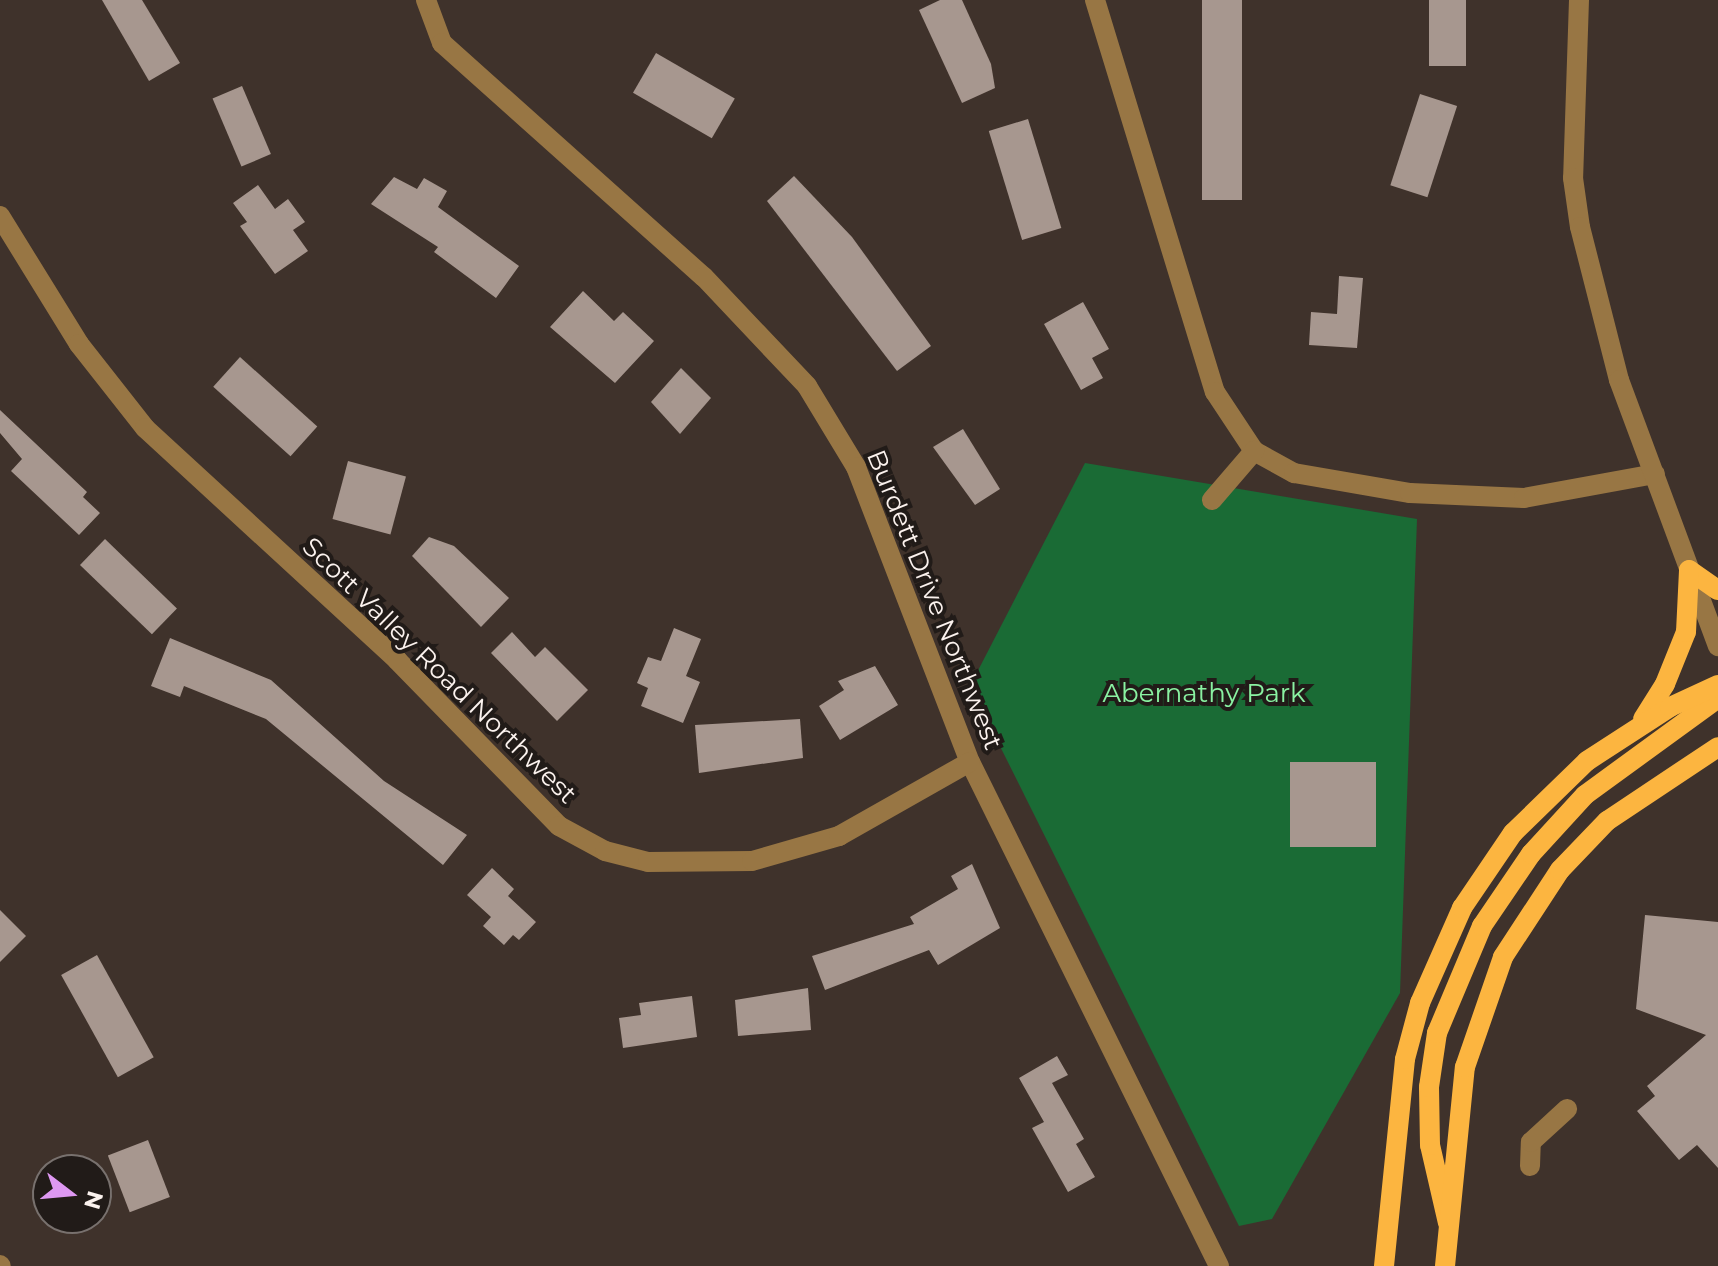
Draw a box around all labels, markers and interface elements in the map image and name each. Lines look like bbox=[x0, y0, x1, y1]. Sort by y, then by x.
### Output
street label: Burdett Drive Northwest bbox=[860, 446, 1008, 754]
street label: Scott Valley Road Northwest bbox=[295, 532, 583, 810]
park label: Abernathy Park bbox=[1102, 678, 1306, 710]
north arrow bbox=[32, 1154, 112, 1234]
text: N bbox=[78, 1188, 109, 1212]

